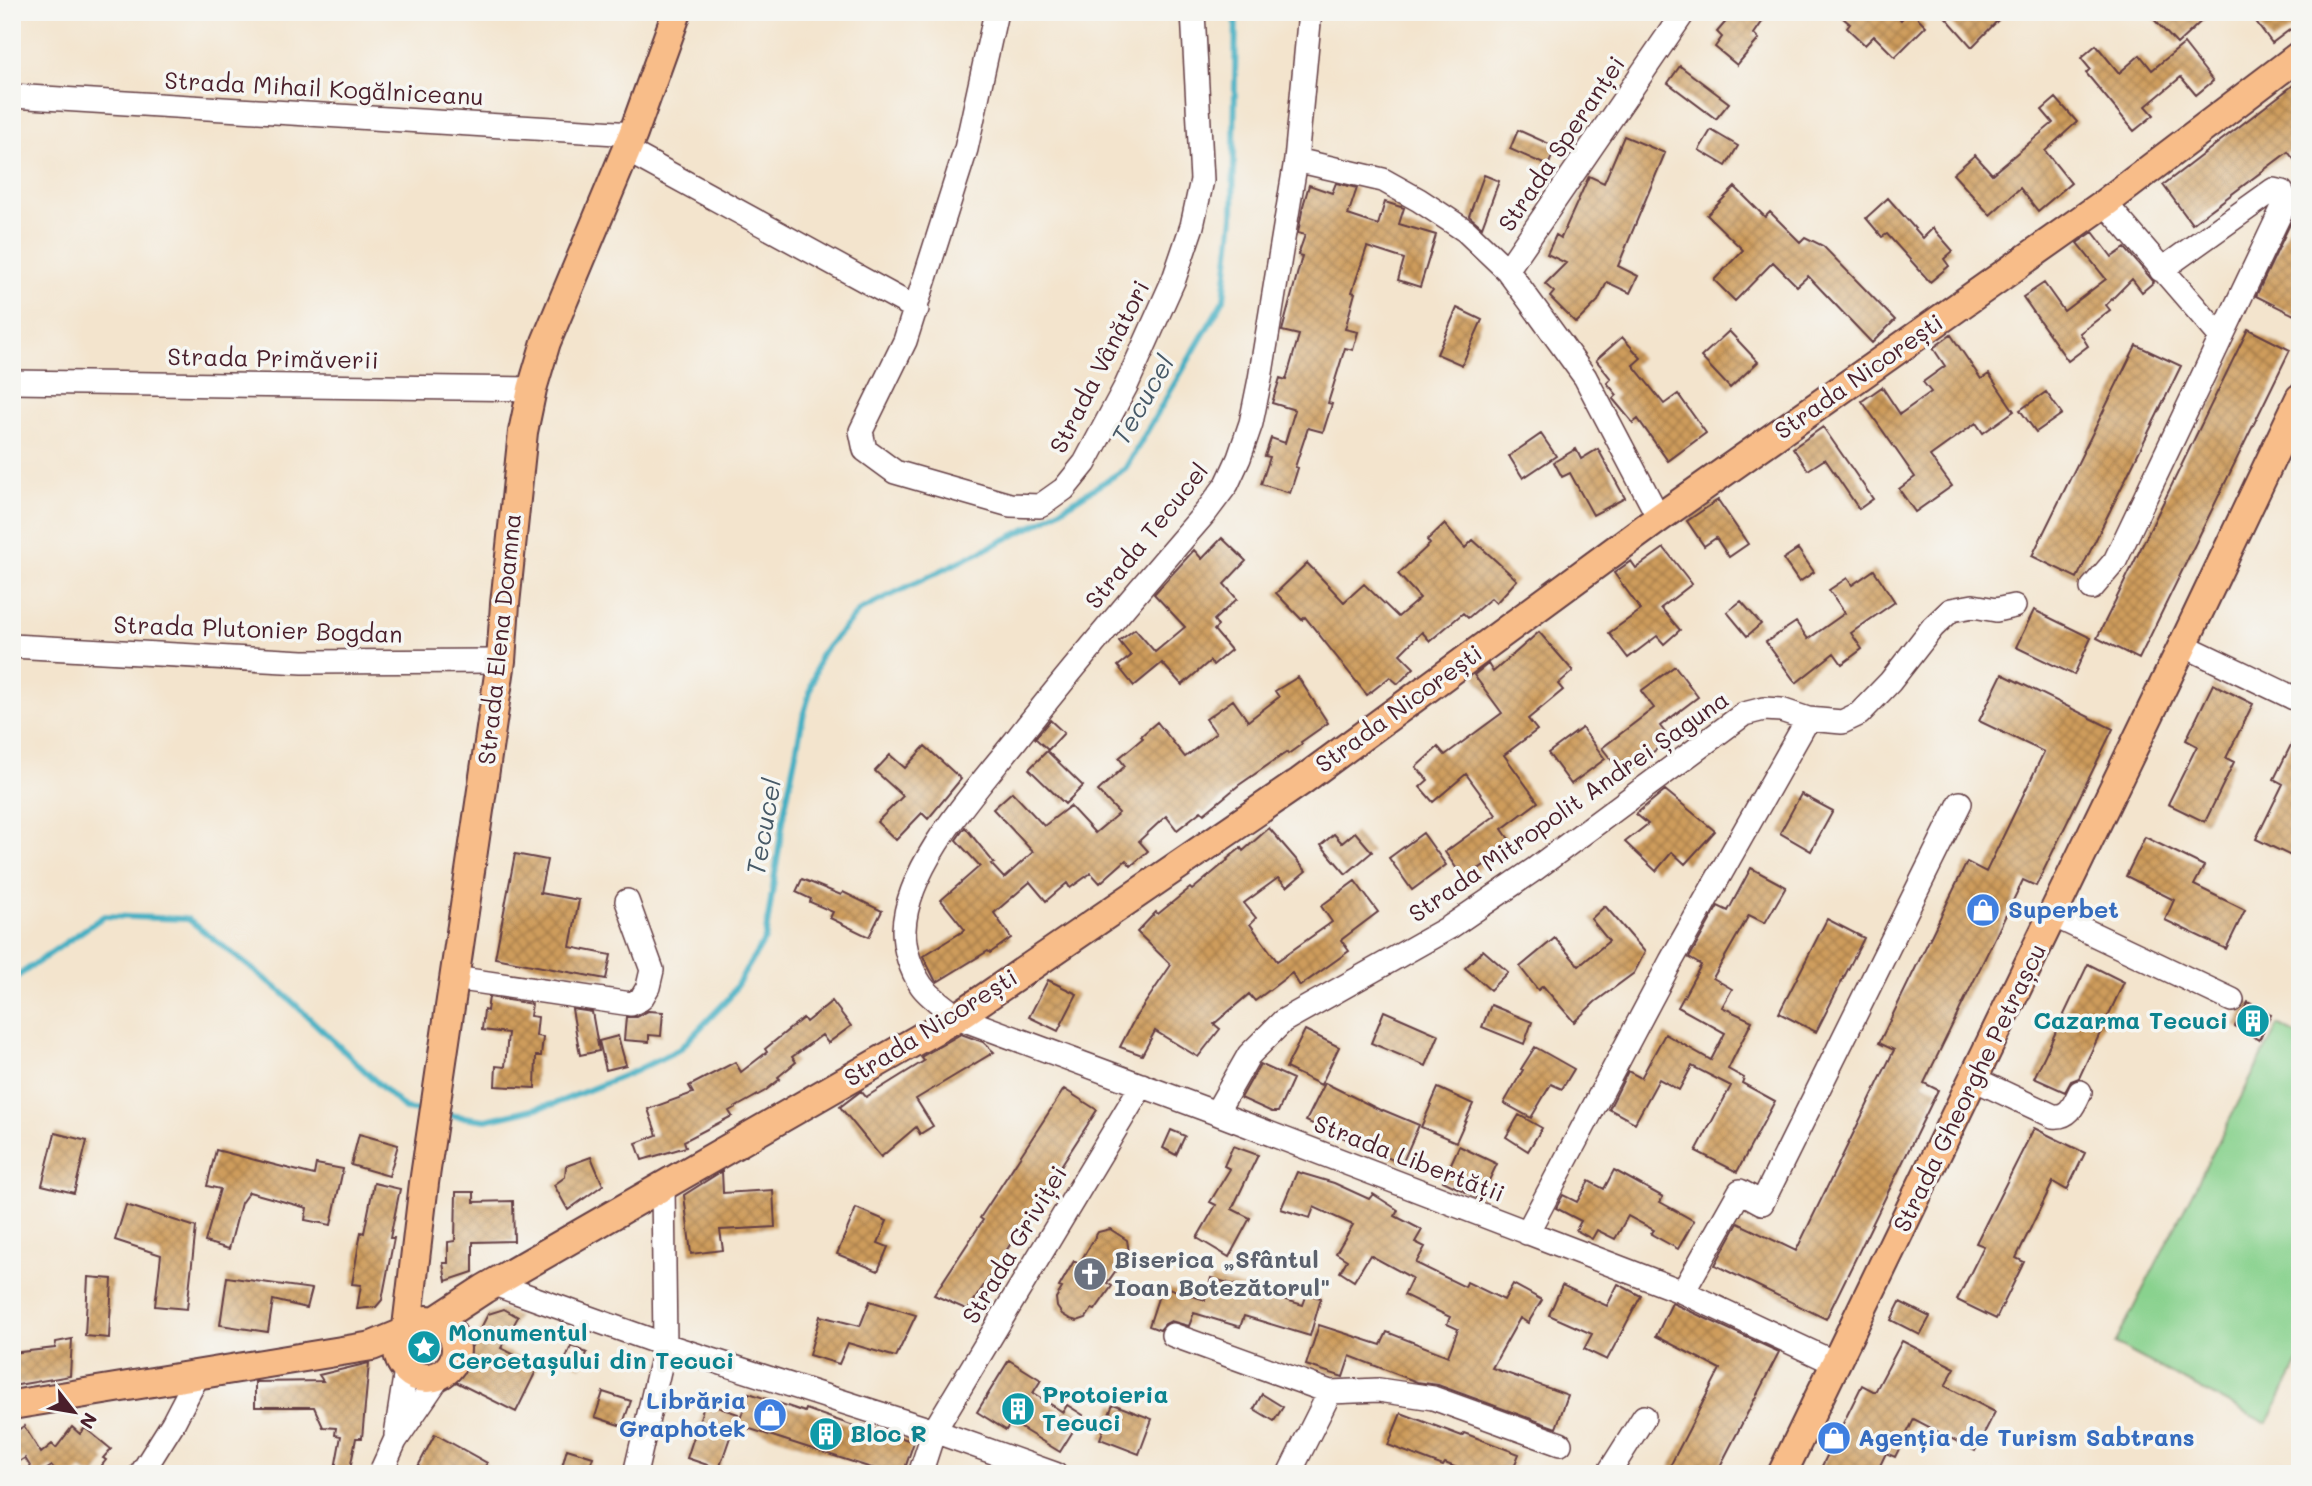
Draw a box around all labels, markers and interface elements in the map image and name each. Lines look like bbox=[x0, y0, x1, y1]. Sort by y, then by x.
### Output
street label: Strada Speranței bbox=[1491, 49, 1632, 237]
street label: Strada Mihail Kogălniceanu bbox=[164, 64, 484, 111]
street label: Strada Vânători bbox=[1042, 275, 1156, 458]
street label: Strada Nicorești bbox=[1768, 306, 1949, 446]
street label: Strada Primăverii bbox=[167, 340, 379, 375]
water label: Tecucel bbox=[1103, 348, 1182, 450]
street label: Strada Tecucel bbox=[1077, 456, 1214, 615]
street label: Strada Elena Doamna bbox=[470, 512, 527, 766]
street label: Strada Plutonier Bogdan bbox=[113, 608, 403, 649]
street label: Strada Nicorești bbox=[1309, 637, 1488, 780]
street label: Strada Mitropolit Andrei Șaguna bbox=[1402, 683, 1735, 929]
water label: Tecucel bbox=[738, 775, 788, 878]
shop icon: Superbet bbox=[1964, 891, 2002, 929]
place label: Superbet bbox=[2008, 893, 2119, 924]
street label: Strada Gheorghe Petrașcu bbox=[1885, 938, 2053, 1237]
street label: Strada Nicorești bbox=[838, 961, 1023, 1093]
building icon: Cazarma Tecuci bbox=[2234, 1002, 2272, 1040]
place label: Cazarma Tecuci bbox=[2033, 1004, 2228, 1035]
street label: Strada Libertății bbox=[1309, 1107, 1509, 1209]
street label: Strada Griviței bbox=[954, 1160, 1074, 1329]
place label: Biserica „Sfântul Ioan Botezătorul" bbox=[1114, 1243, 1330, 1302]
church icon: Biserica „Sfântul Ioan Botezătorul" bbox=[1071, 1255, 1109, 1293]
place label: Monumentul Cercetașului din Tecuci bbox=[448, 1316, 734, 1376]
place icon: Monumentul Cercetașului din Tecuci bbox=[405, 1328, 443, 1366]
north arrow bbox=[38, 1378, 108, 1448]
place label: Protoieria Tecuci bbox=[1042, 1378, 1168, 1437]
place label: Librăria Graphotek bbox=[619, 1384, 746, 1443]
building icon: Protoieria Tecuci bbox=[999, 1390, 1037, 1428]
shop icon: Librăria Graphotek bbox=[751, 1396, 789, 1434]
text: N bbox=[75, 1408, 103, 1434]
building icon: Bloc R bbox=[807, 1415, 845, 1453]
place label: Bloc R bbox=[850, 1417, 927, 1448]
shop icon: Agenția de Turism Sabtrans bbox=[1815, 1419, 1853, 1457]
place label: Agenția de Turism Sabtrans bbox=[1858, 1421, 2195, 1453]

